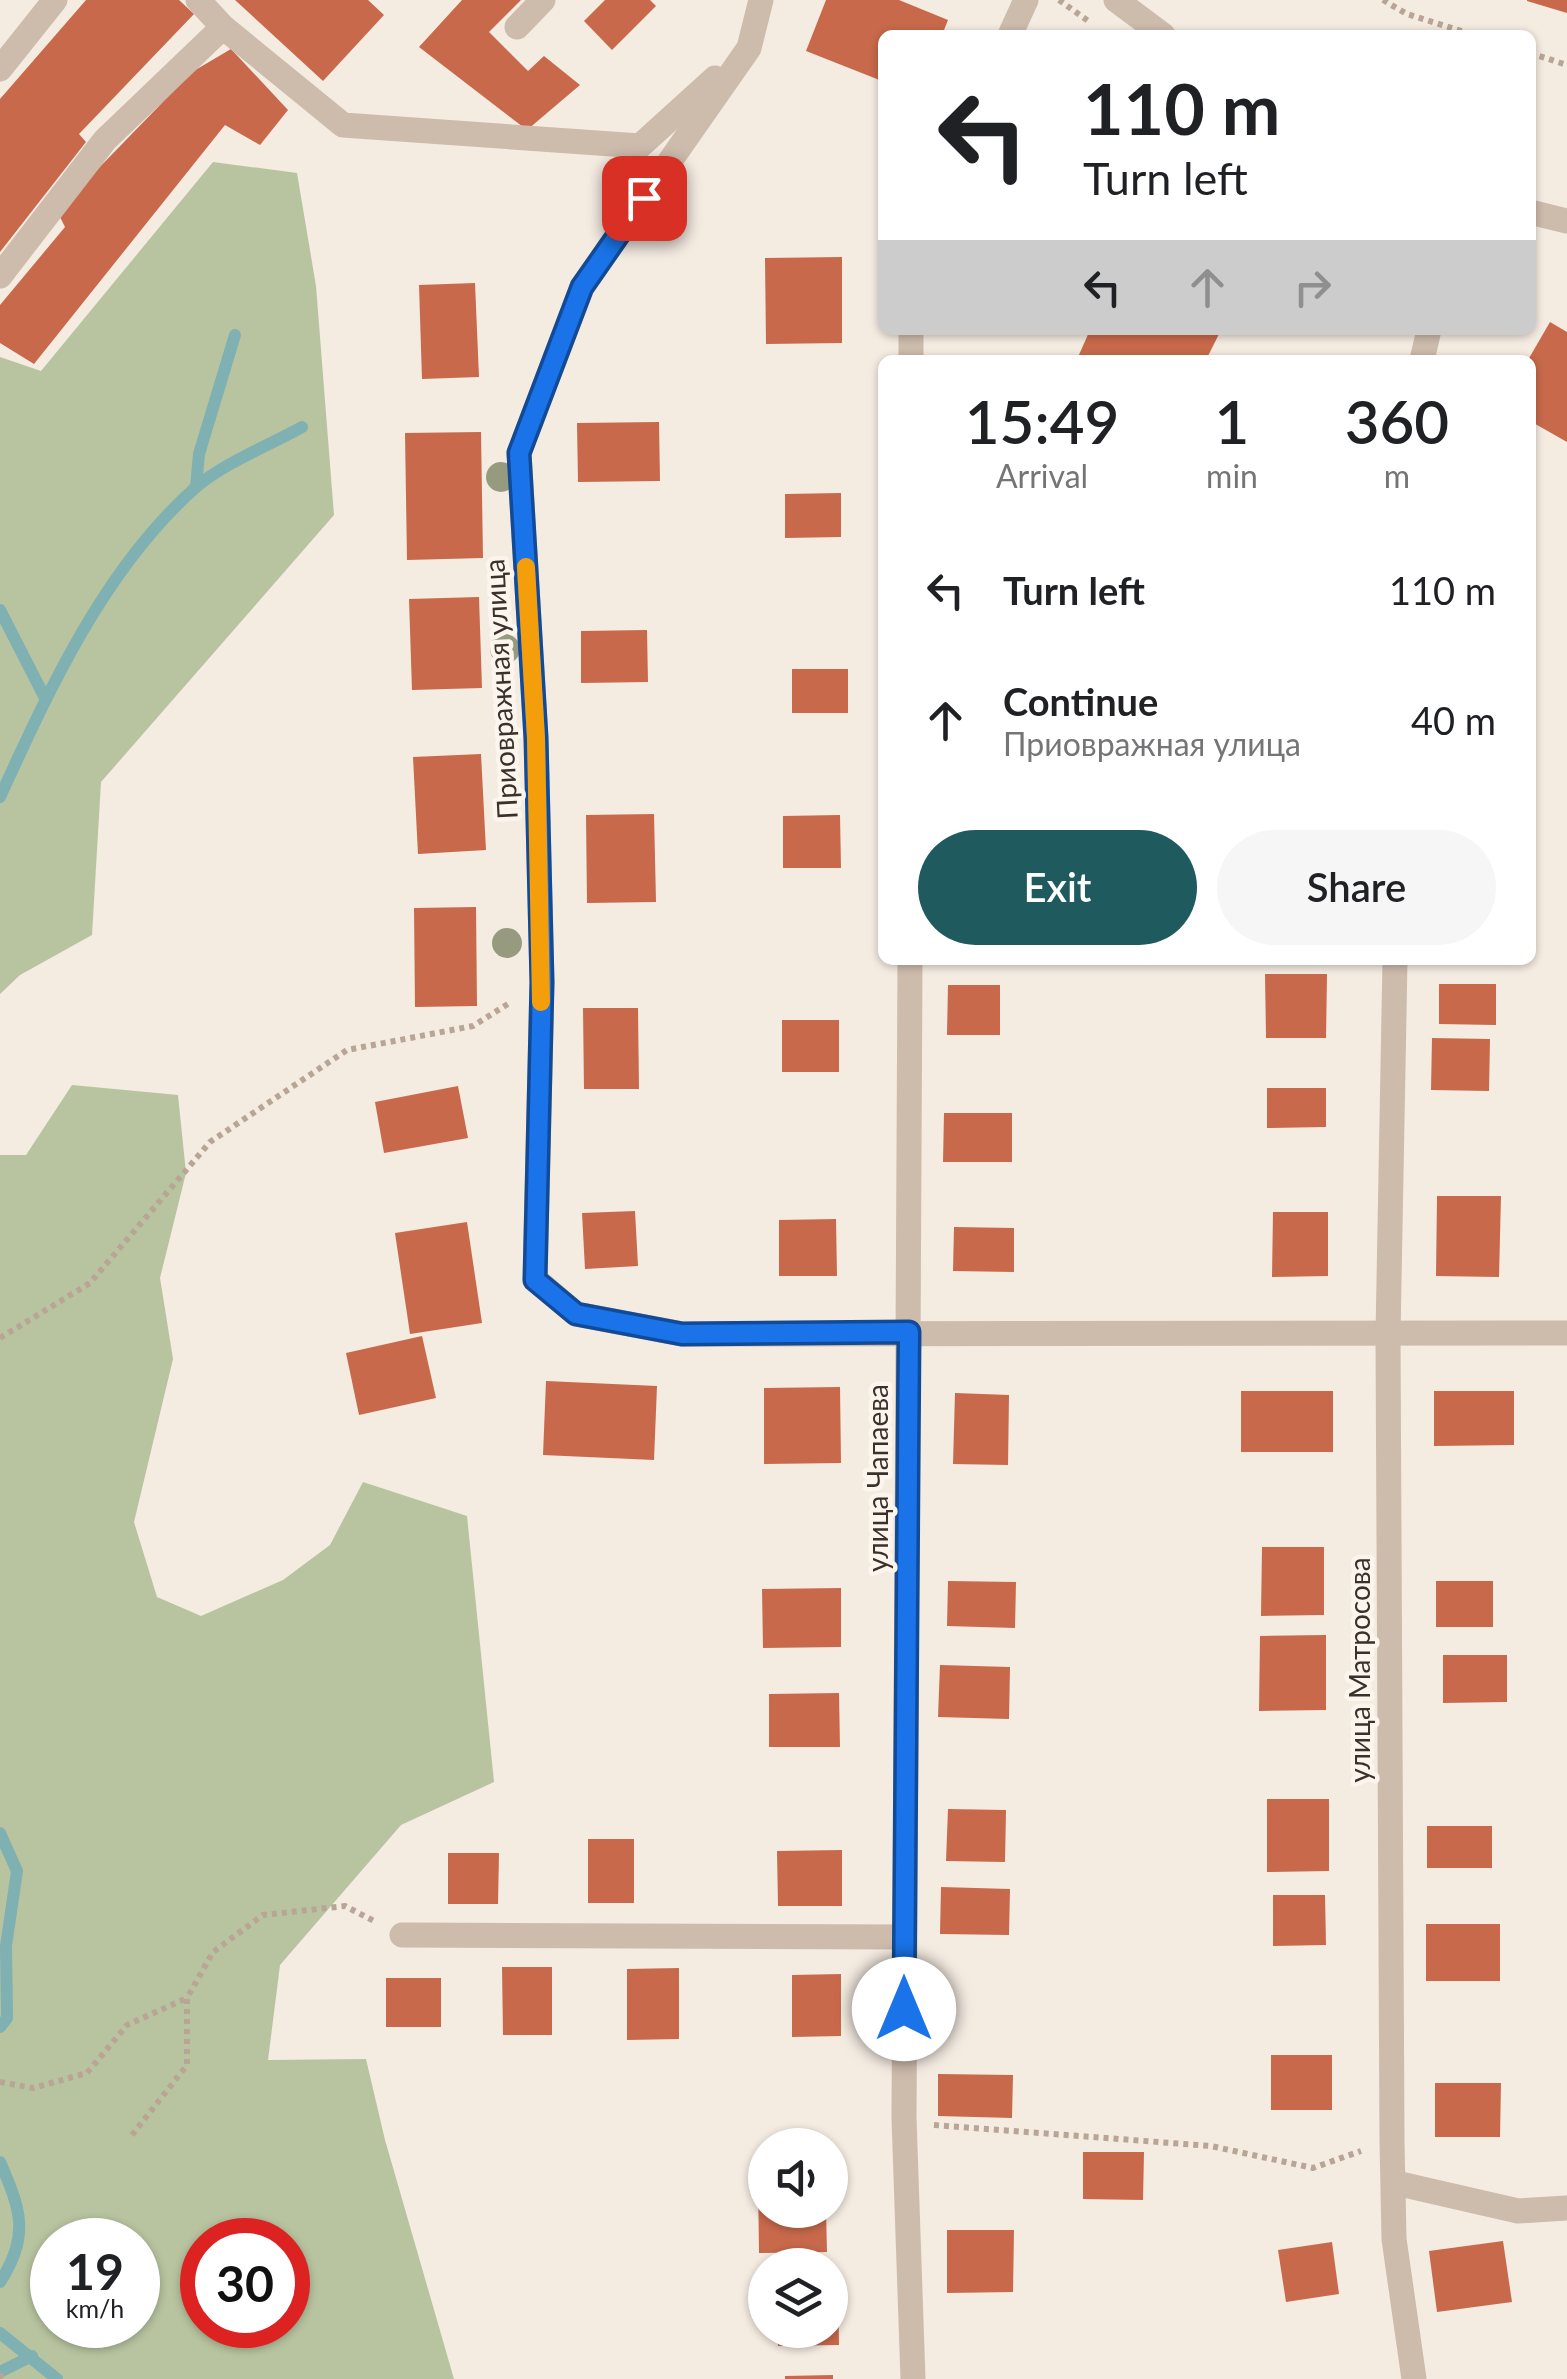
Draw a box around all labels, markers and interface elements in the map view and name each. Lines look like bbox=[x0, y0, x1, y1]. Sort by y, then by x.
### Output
text: 110 m bbox=[1083, 66, 1280, 150]
icon: left bbox=[918, 70, 1048, 200]
text: Turn left bbox=[1083, 151, 1248, 205]
pin bbox=[602, 156, 687, 241]
icon: arrive bbox=[617, 171, 672, 226]
icon: left bbox=[1075, 260, 1130, 315]
icon: ahead bbox=[1180, 260, 1235, 315]
icon: right bbox=[1285, 260, 1340, 315]
text: 15:49 bbox=[965, 385, 1119, 457]
text: 1 bbox=[1215, 385, 1249, 457]
text: 360 bbox=[1345, 385, 1449, 457]
text: Arrival bbox=[996, 456, 1088, 495]
text: min bbox=[1206, 456, 1258, 495]
text: m bbox=[1384, 456, 1410, 495]
street label: Приовражная улица bbox=[476, 558, 524, 820]
icon: left bbox=[918, 563, 973, 618]
text: Turn left bbox=[1003, 567, 1145, 613]
text: 110 m bbox=[1389, 567, 1496, 613]
text: Continue bbox=[1003, 678, 1158, 724]
icon: ahead bbox=[918, 693, 973, 748]
text: 40 m bbox=[1411, 697, 1496, 743]
text: Приовражная улица bbox=[1003, 724, 1301, 763]
button: Exit bbox=[918, 830, 1197, 945]
button: Share bbox=[1217, 830, 1496, 945]
street label: улица Чапаева bbox=[860, 1384, 894, 1572]
street label: улица Матросова bbox=[1342, 1557, 1376, 1783]
position arrow bbox=[852, 1957, 956, 2061]
map controls bbox=[748, 2128, 848, 2348]
button: sound bbox=[748, 2128, 848, 2228]
speed limit sign: 30 bbox=[180, 2218, 310, 2348]
text: 19 bbox=[66, 2241, 124, 2301]
button: layers bbox=[748, 2248, 848, 2348]
text: km/h bbox=[66, 2293, 124, 2323]

